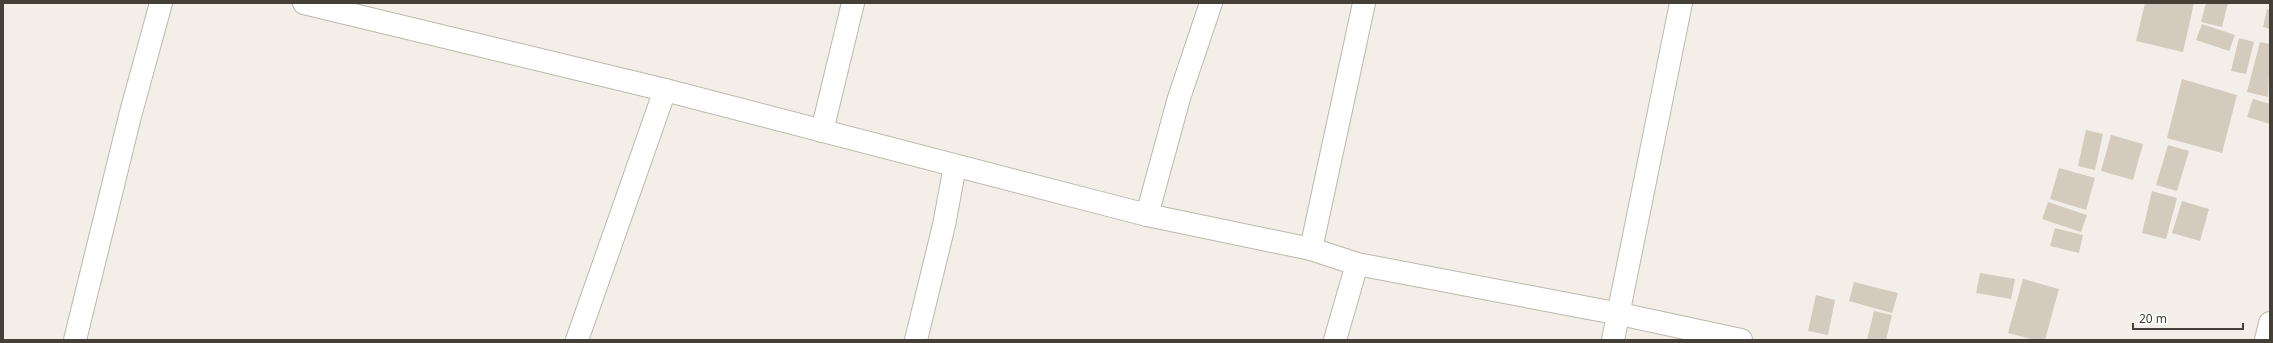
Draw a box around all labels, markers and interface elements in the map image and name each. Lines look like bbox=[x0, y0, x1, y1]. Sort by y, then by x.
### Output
scale bar bbox=[2133, 305, 2243, 331]
text: 20 m bbox=[2139, 310, 2167, 327]

